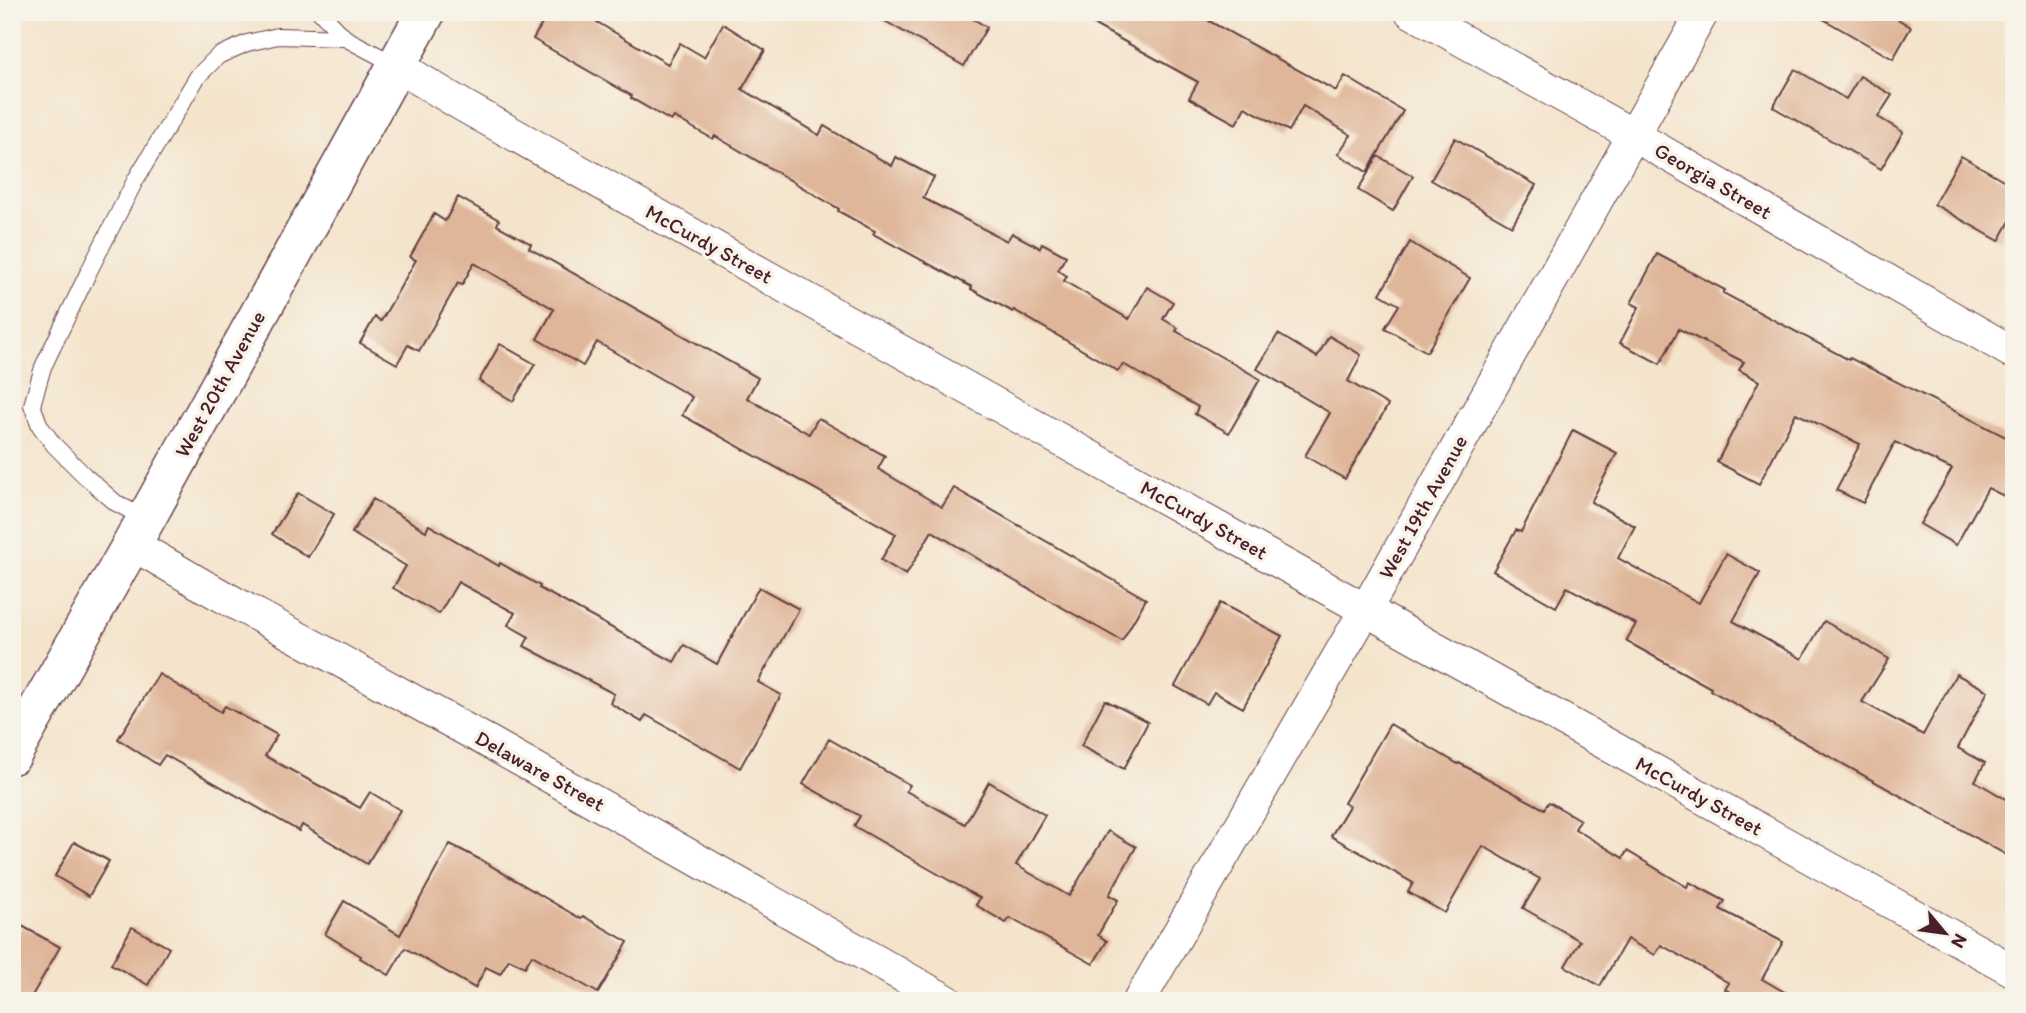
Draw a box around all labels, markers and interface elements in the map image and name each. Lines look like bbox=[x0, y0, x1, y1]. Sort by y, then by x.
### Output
street label: Georgia Street bbox=[1650, 137, 1776, 224]
street label: McCurdy Street bbox=[641, 198, 777, 289]
street label: West 20th Avenue bbox=[169, 306, 270, 461]
street label: West 19th Avenue bbox=[1373, 431, 1472, 583]
street label: McCurdy Street bbox=[1136, 474, 1272, 565]
street label: Delaware Street bbox=[471, 725, 609, 816]
street label: McCurdy Street bbox=[1631, 750, 1767, 841]
north arrow bbox=[1910, 898, 1980, 968]
text: N bbox=[1946, 930, 1973, 952]

